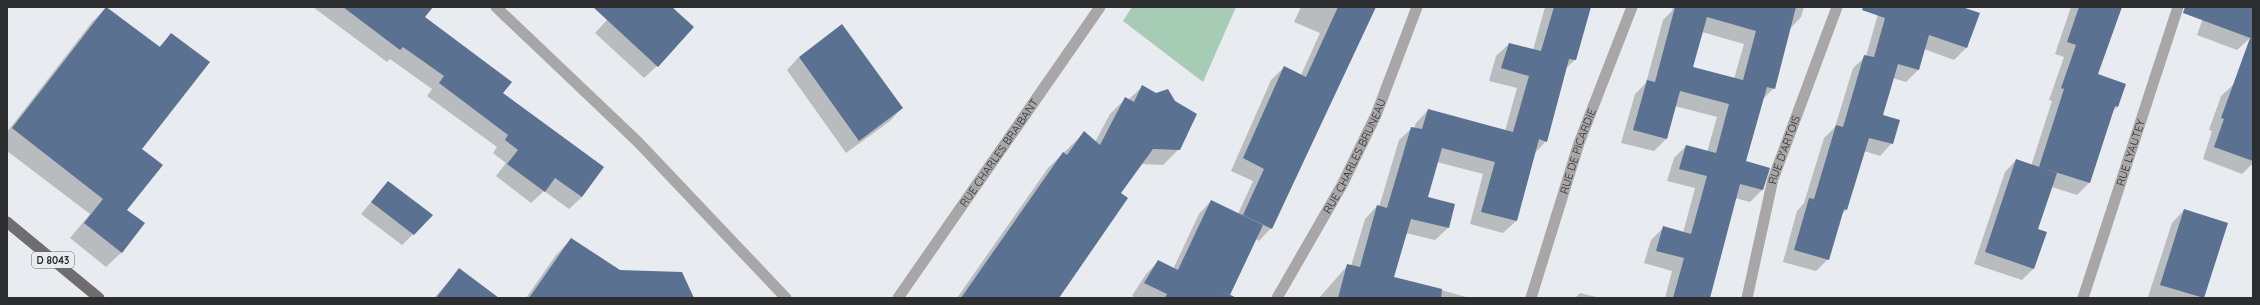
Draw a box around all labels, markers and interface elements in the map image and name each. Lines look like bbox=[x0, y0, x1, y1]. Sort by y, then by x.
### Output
street label: RUE CHARLES BRAIBANT bbox=[956, 95, 1042, 209]
street label: RUE CHARLES BRUNEAU bbox=[1320, 96, 1389, 216]
street label: RUE DE PICARDIE bbox=[1557, 106, 1599, 196]
street label: RUE D'ARTOIS bbox=[1765, 113, 1803, 186]
street label: RUE LYAUTEY bbox=[2113, 117, 2148, 188]
road number: D 8043 bbox=[32, 252, 74, 268]

